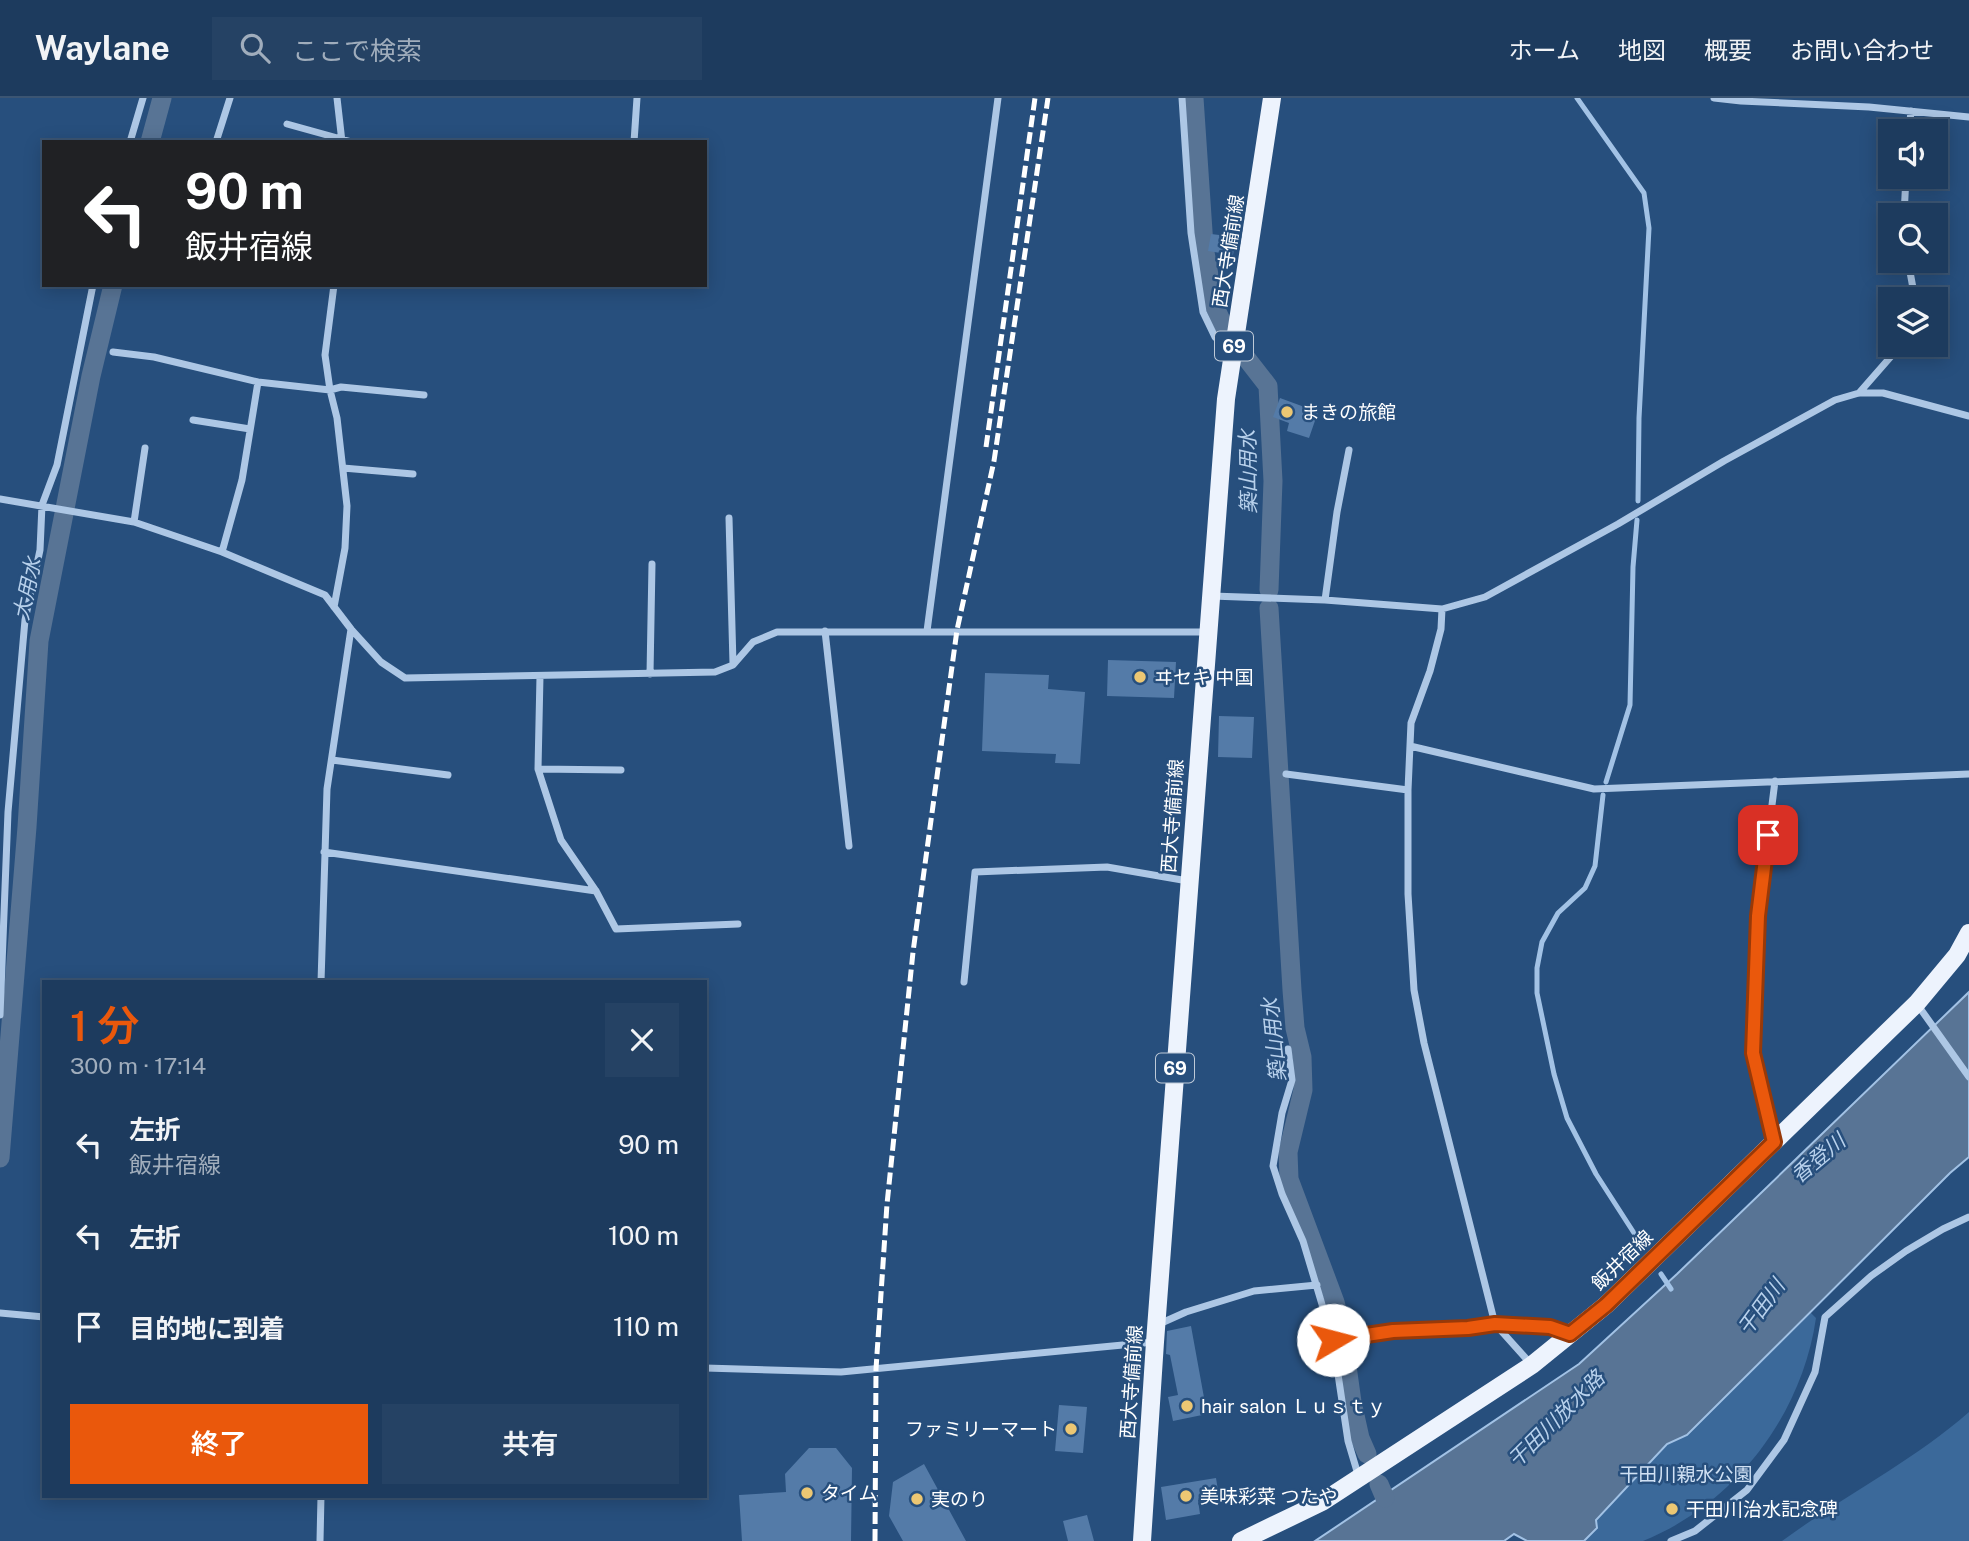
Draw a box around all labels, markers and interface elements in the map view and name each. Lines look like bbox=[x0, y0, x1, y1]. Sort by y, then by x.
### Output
search box bbox=[212, 17, 702, 80]
text: Waylane bbox=[35, 29, 170, 67]
icon: search bbox=[236, 29, 274, 67]
text: ここで検索 bbox=[292, 35, 422, 66]
text: ホーム bbox=[1509, 36, 1580, 64]
text: 地図 bbox=[1618, 36, 1666, 64]
text: 概要 bbox=[1704, 36, 1752, 64]
text: お問い合わせ bbox=[1790, 36, 1934, 64]
map controls bbox=[1878, 119, 1948, 357]
button: sound bbox=[1878, 119, 1948, 189]
text: 90 m bbox=[185, 162, 304, 220]
icon: left bbox=[70, 168, 161, 259]
street label: 西大寺備前線 bbox=[1208, 193, 1248, 309]
button: search bbox=[1878, 203, 1948, 273]
text: 飯井宿線 bbox=[185, 228, 313, 265]
button: layers bbox=[1878, 287, 1948, 357]
road number: 69 bbox=[1215, 332, 1253, 360]
place label: まきの旅館 bbox=[1301, 401, 1396, 423]
marker: まきの旅館 bbox=[1279, 404, 1295, 420]
water label: 築山用水 bbox=[1235, 428, 1261, 514]
water label: 大用水 bbox=[8, 554, 46, 622]
place label: ヰセキ 中国 bbox=[1154, 666, 1254, 688]
marker: ヰセキ 中国 bbox=[1132, 669, 1148, 685]
street label: 西大寺備前線 bbox=[1157, 758, 1187, 874]
pin bbox=[1738, 805, 1798, 865]
icon: arrive bbox=[1749, 816, 1787, 854]
water label: 築山用水 bbox=[1257, 995, 1291, 1083]
text: 1 分 bbox=[70, 1001, 139, 1050]
button: close bbox=[605, 1003, 679, 1077]
text: 300 m · 17:14 bbox=[70, 1052, 206, 1079]
road number: 69 bbox=[1156, 1054, 1194, 1083]
text: 左折 bbox=[129, 1114, 181, 1145]
icon: left bbox=[70, 1126, 108, 1164]
water label: 香登川 bbox=[1786, 1127, 1852, 1188]
text: 90 m bbox=[618, 1129, 679, 1160]
text: 飯井宿線 bbox=[129, 1151, 221, 1178]
icon: left bbox=[70, 1217, 108, 1255]
text: 100 m bbox=[608, 1220, 679, 1251]
text: 左折 bbox=[129, 1222, 181, 1253]
street label: 飯井宿線 bbox=[1587, 1226, 1657, 1294]
water label: 干田川 bbox=[1732, 1273, 1791, 1340]
position arrow bbox=[1296, 1303, 1370, 1377]
icon: arrive bbox=[70, 1308, 108, 1346]
text: 110 m bbox=[613, 1311, 679, 1342]
text: 目的地に到着 bbox=[129, 1313, 285, 1344]
street label: 西大寺備前線 bbox=[1116, 1324, 1146, 1440]
water label: 干田川放水路 bbox=[1503, 1364, 1611, 1472]
place label: hair salon Ｌｕｓｔｙ bbox=[1201, 1395, 1386, 1418]
marker: hair salon Ｌｕｓｔｙ bbox=[1179, 1398, 1195, 1414]
button: 終了 bbox=[70, 1404, 368, 1484]
button: 共有 bbox=[382, 1404, 679, 1484]
place label: ファミリーマート bbox=[905, 1418, 1057, 1440]
marker: ファミリーマート bbox=[1063, 1421, 1079, 1437]
park label: 干田川親水公園 bbox=[1619, 1463, 1753, 1485]
place label: タイム bbox=[821, 1482, 878, 1504]
marker: タイム bbox=[799, 1485, 815, 1501]
place label: 美味彩菜 つたや bbox=[1200, 1485, 1338, 1507]
place label: 実のり bbox=[931, 1488, 988, 1510]
marker: 美味彩菜 つたや bbox=[1178, 1488, 1194, 1504]
marker: 実のり bbox=[909, 1491, 925, 1507]
place label: 干田川治水記念碑 bbox=[1686, 1498, 1838, 1520]
marker: 干田川治水記念碑 bbox=[1664, 1501, 1680, 1517]

